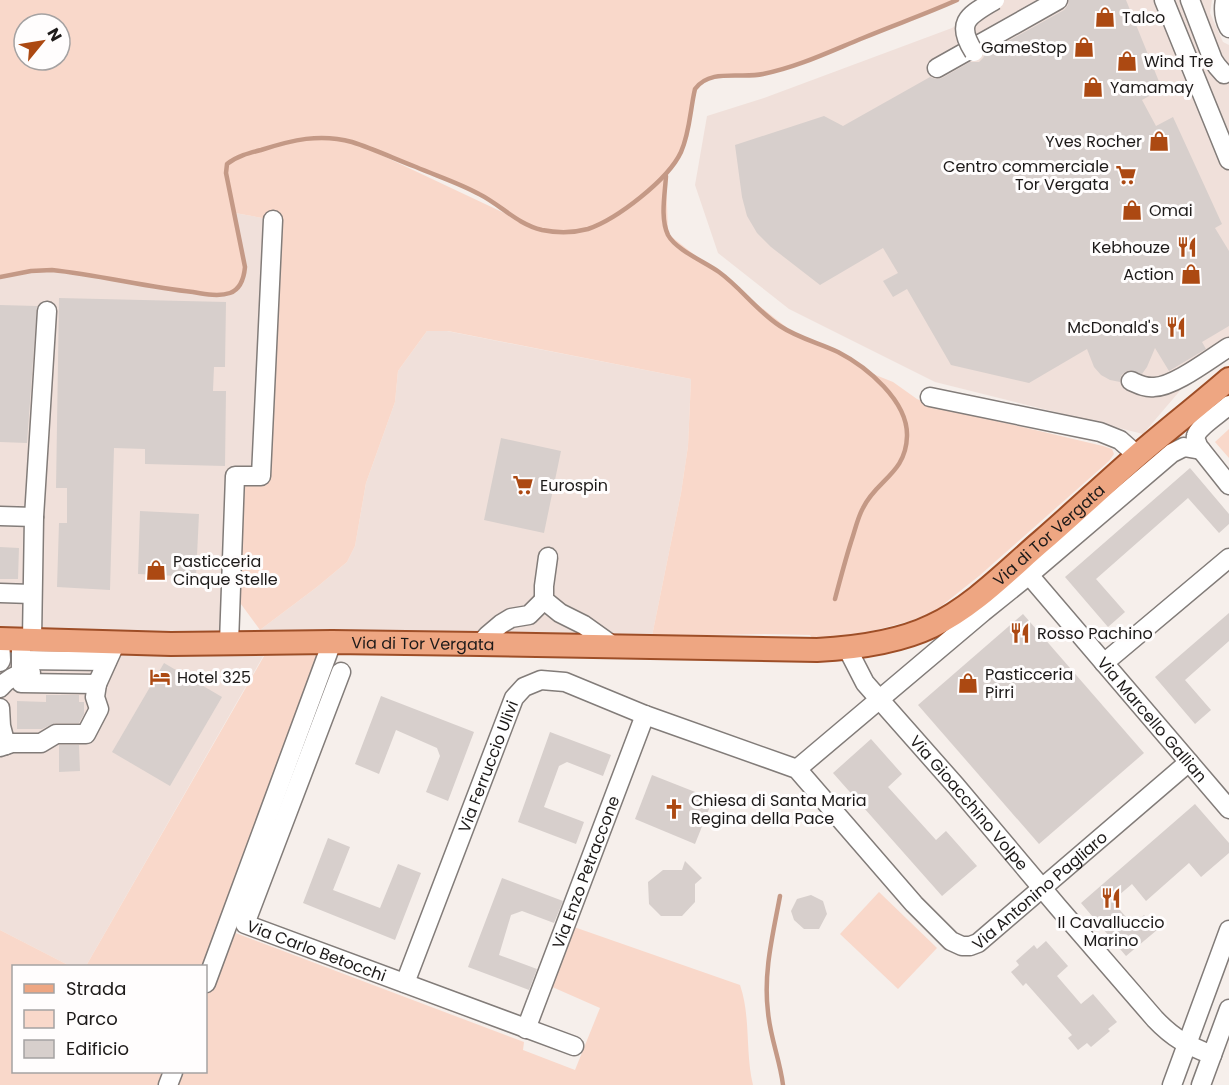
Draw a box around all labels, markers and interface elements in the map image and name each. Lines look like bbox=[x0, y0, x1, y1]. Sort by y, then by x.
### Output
shop icon: Talco bbox=[1093, 5, 1117, 29]
place label: Talco bbox=[1122, 6, 1165, 29]
north arrow bbox=[12, 12, 72, 72]
text: N bbox=[42, 24, 68, 46]
shop icon: GameStop bbox=[1072, 35, 1096, 59]
place label: GameStop bbox=[981, 36, 1067, 59]
shop icon: Wind Tre bbox=[1115, 49, 1139, 73]
place label: Wind Tre bbox=[1144, 50, 1214, 73]
shop icon: Yamamay bbox=[1081, 75, 1105, 99]
place label: Yamamay bbox=[1110, 76, 1194, 99]
shop icon: Yves Rocher bbox=[1147, 129, 1171, 153]
place label: Yves Rocher bbox=[1045, 130, 1142, 153]
place label: Centro commerciale Tor Vergata bbox=[943, 155, 1109, 196]
supermarket icon: Centro commerciale Tor Vergata bbox=[1114, 163, 1138, 187]
shop icon: Omai bbox=[1120, 198, 1144, 222]
place label: Omai bbox=[1149, 199, 1193, 222]
restaurant icon: Kebhouze bbox=[1175, 235, 1199, 259]
place label: Kebhouze bbox=[1092, 236, 1170, 259]
shop icon: Action bbox=[1179, 262, 1203, 286]
place label: Action bbox=[1123, 263, 1174, 286]
restaurant icon: McDonald's bbox=[1164, 315, 1188, 339]
place label: McDonald's bbox=[1067, 316, 1159, 339]
supermarket icon: Eurospin bbox=[511, 473, 535, 497]
place label: Eurospin bbox=[540, 474, 608, 497]
street label: Via di Tor Vergata bbox=[988, 479, 1110, 591]
place label: Pasticceria Cinque Stelle bbox=[173, 550, 278, 591]
shop icon: Pasticceria Cinque Stelle bbox=[144, 558, 168, 582]
restaurant icon: Rosso Pachino bbox=[1008, 621, 1032, 645]
place label: Rosso Pachino bbox=[1037, 622, 1153, 645]
street label: Via di Tor Vergata bbox=[351, 631, 495, 656]
street label: Via Marcello Gallian bbox=[1092, 652, 1213, 787]
place label: Pasticceria Pirri bbox=[985, 663, 1073, 704]
hotel icon: Hotel 325 bbox=[148, 665, 172, 689]
place label: Hotel 325 bbox=[177, 666, 251, 689]
shop icon: Pasticceria Pirri bbox=[956, 671, 980, 695]
street label: Via Ferruccio Ulivi bbox=[452, 697, 524, 836]
street label: Via Gioacchino Volpe bbox=[905, 730, 1034, 875]
place label: Chiesa di Santa Maria Regina della Pace bbox=[691, 789, 867, 830]
street label: Via Enzo Petraccone bbox=[546, 792, 625, 952]
church icon: Chiesa di Santa Maria Regina della Pace bbox=[662, 797, 686, 821]
street label: Via Antonino Pagliaro bbox=[967, 826, 1112, 955]
restaurant icon: Il Cavalluccio Marino bbox=[1099, 886, 1123, 910]
place label: Il Cavalluccio Marino bbox=[1058, 911, 1164, 952]
street label: Via Carlo Betocchi bbox=[244, 914, 389, 987]
legend bbox=[12, 965, 207, 1073]
text: Strada bbox=[66, 976, 126, 1001]
text: Parco bbox=[66, 1006, 118, 1031]
text: Edificio bbox=[66, 1036, 129, 1061]

